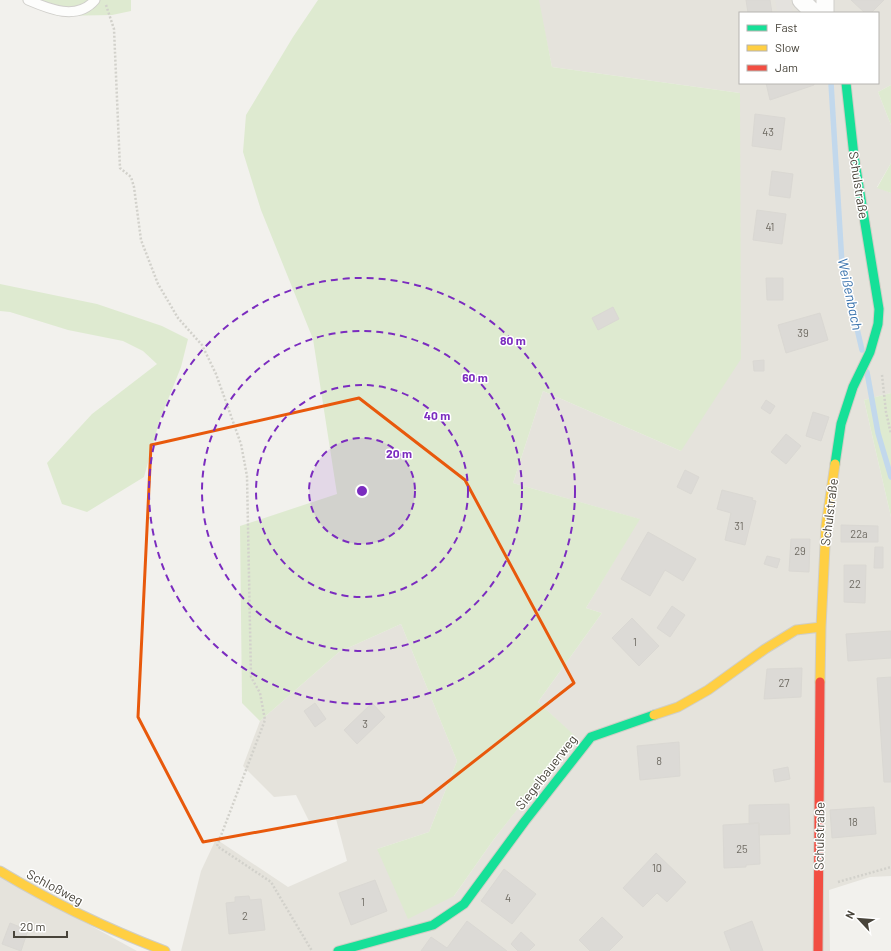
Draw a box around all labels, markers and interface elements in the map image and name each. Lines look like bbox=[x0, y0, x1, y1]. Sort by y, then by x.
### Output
legend bbox=[739, 12, 879, 84]
text: Fast bbox=[775, 20, 798, 34]
text: Slow bbox=[775, 40, 800, 54]
text: Jam bbox=[775, 60, 798, 74]
house number: 43 bbox=[762, 125, 774, 138]
street label: Schulstraße bbox=[846, 150, 872, 220]
house number: 41 bbox=[766, 220, 774, 233]
water label: Weißenbach bbox=[835, 256, 866, 331]
house number: 39 bbox=[797, 326, 809, 339]
text: 80 m bbox=[500, 333, 526, 347]
text: 60 m bbox=[462, 370, 488, 384]
text: 40 m bbox=[424, 408, 450, 422]
text: 20 m bbox=[386, 446, 412, 460]
street label: Schulstraße bbox=[817, 477, 841, 547]
centre of rings bbox=[355, 484, 369, 498]
house number: 31 bbox=[734, 519, 744, 532]
house number: 22a bbox=[850, 527, 868, 540]
house number: 29 bbox=[794, 544, 806, 557]
house number: 22 bbox=[849, 577, 861, 590]
house number: 1 bbox=[633, 635, 637, 648]
house number: 27 bbox=[778, 676, 790, 689]
house number: 3 bbox=[362, 717, 368, 730]
street label: Siegelbauerweg bbox=[512, 731, 580, 813]
house number: 8 bbox=[656, 754, 662, 767]
street label: Schulstraße bbox=[810, 802, 828, 870]
house number: 18 bbox=[848, 815, 858, 828]
house number: 25 bbox=[736, 842, 748, 855]
house number: 10 bbox=[652, 861, 662, 874]
street label: Schloßweg bbox=[24, 865, 86, 909]
house number: 4 bbox=[505, 891, 511, 904]
house number: 1 bbox=[361, 895, 365, 908]
north arrow bbox=[839, 899, 879, 939]
text: N bbox=[842, 908, 857, 921]
house number: 2 bbox=[242, 909, 248, 922]
scale bar bbox=[14, 913, 67, 939]
text: 20 m bbox=[20, 919, 46, 933]

